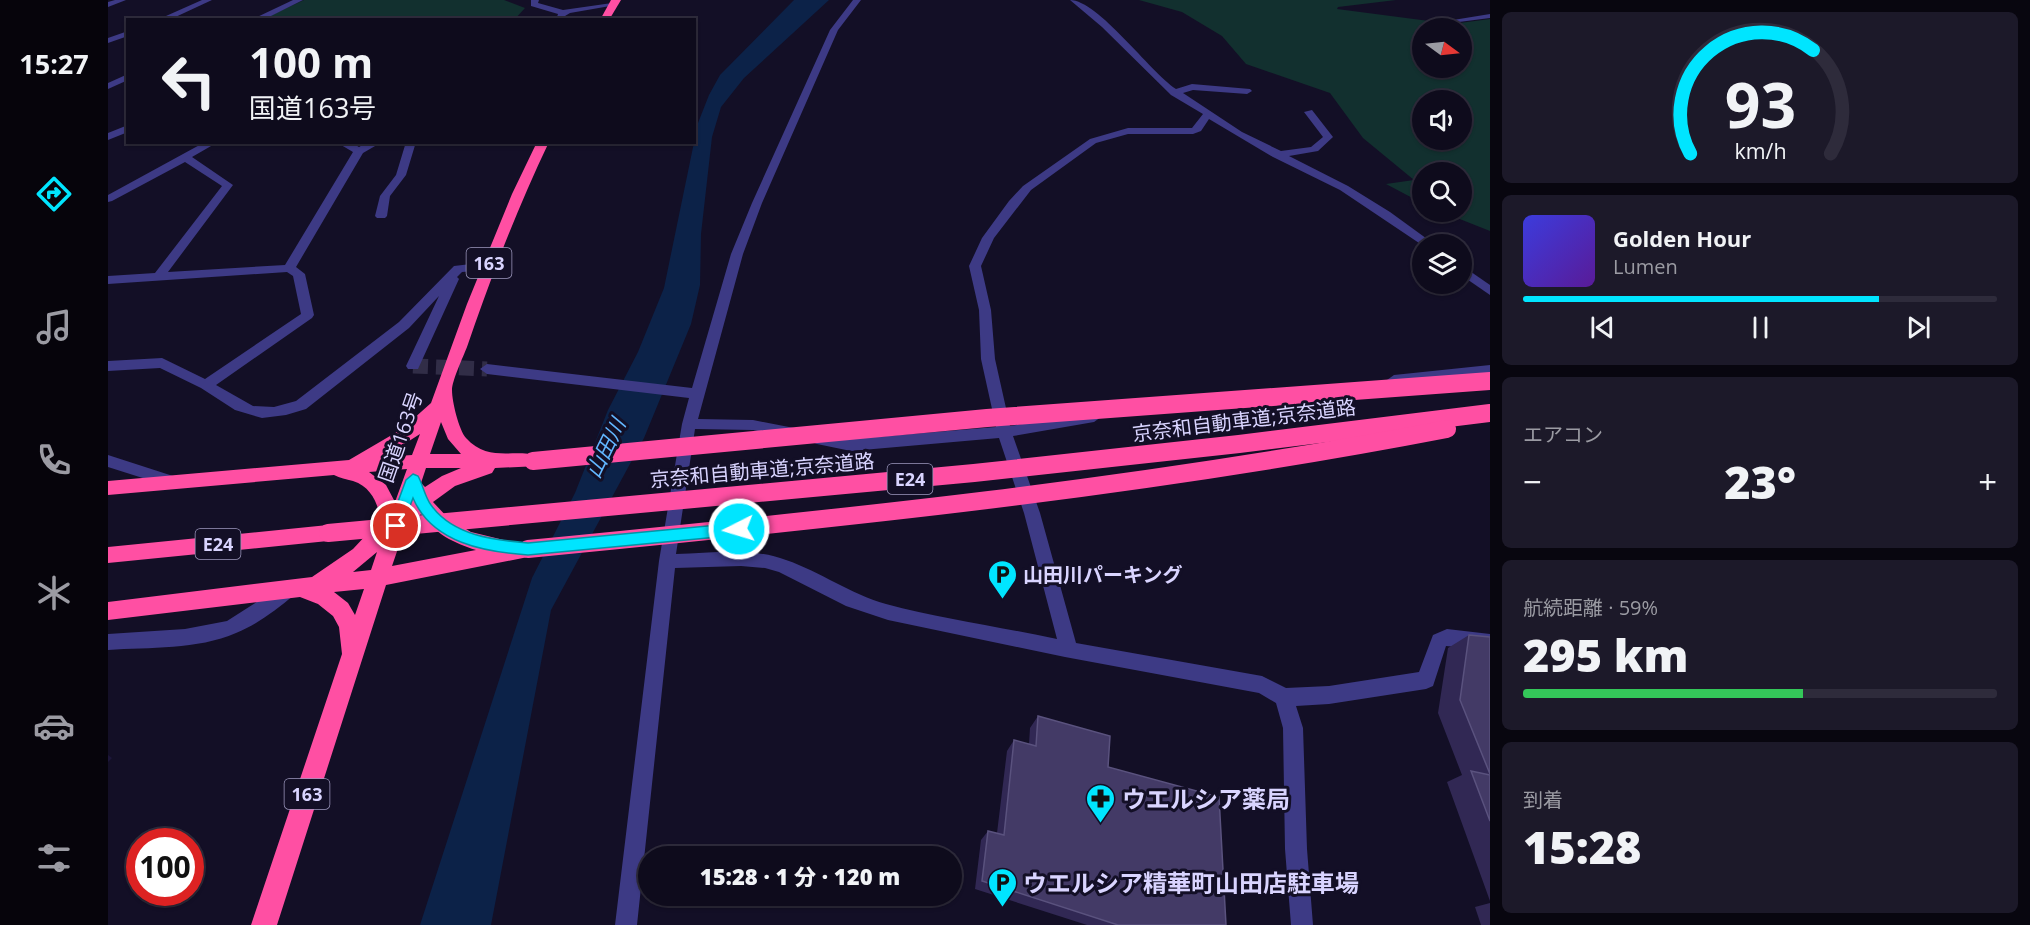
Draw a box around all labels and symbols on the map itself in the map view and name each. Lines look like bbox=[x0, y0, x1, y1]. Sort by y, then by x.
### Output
north arrow bbox=[1412, 18, 1472, 78]
road number: 163 bbox=[466, 248, 512, 278]
street label: 国道163号 bbox=[372, 388, 428, 486]
street label: 京奈和自動車道;京奈道路 bbox=[1131, 393, 1357, 447]
water label: 山田川 bbox=[579, 412, 632, 482]
street label: 京奈和自動車道;京奈道路 bbox=[649, 447, 875, 493]
road number: E24 bbox=[888, 464, 932, 494]
position arrow bbox=[707, 497, 771, 561]
pin bbox=[370, 500, 421, 551]
road number: E24 bbox=[196, 529, 240, 559]
parking icon: 山田川パーキング bbox=[986, 558, 1018, 600]
place label: 山田川パーキング bbox=[1023, 561, 1182, 588]
road number: 163 bbox=[284, 779, 330, 809]
pharmacy icon: ウエルシア薬局 bbox=[1085, 782, 1117, 824]
place label: ウエルシア薬局 bbox=[1122, 782, 1290, 815]
speed limit sign: 100 bbox=[126, 828, 204, 906]
parking icon: ウエルシア精華町山田店駐車場 bbox=[986, 866, 1018, 908]
place label: ウエルシア精華町山田店駐車場 bbox=[1023, 866, 1359, 899]

